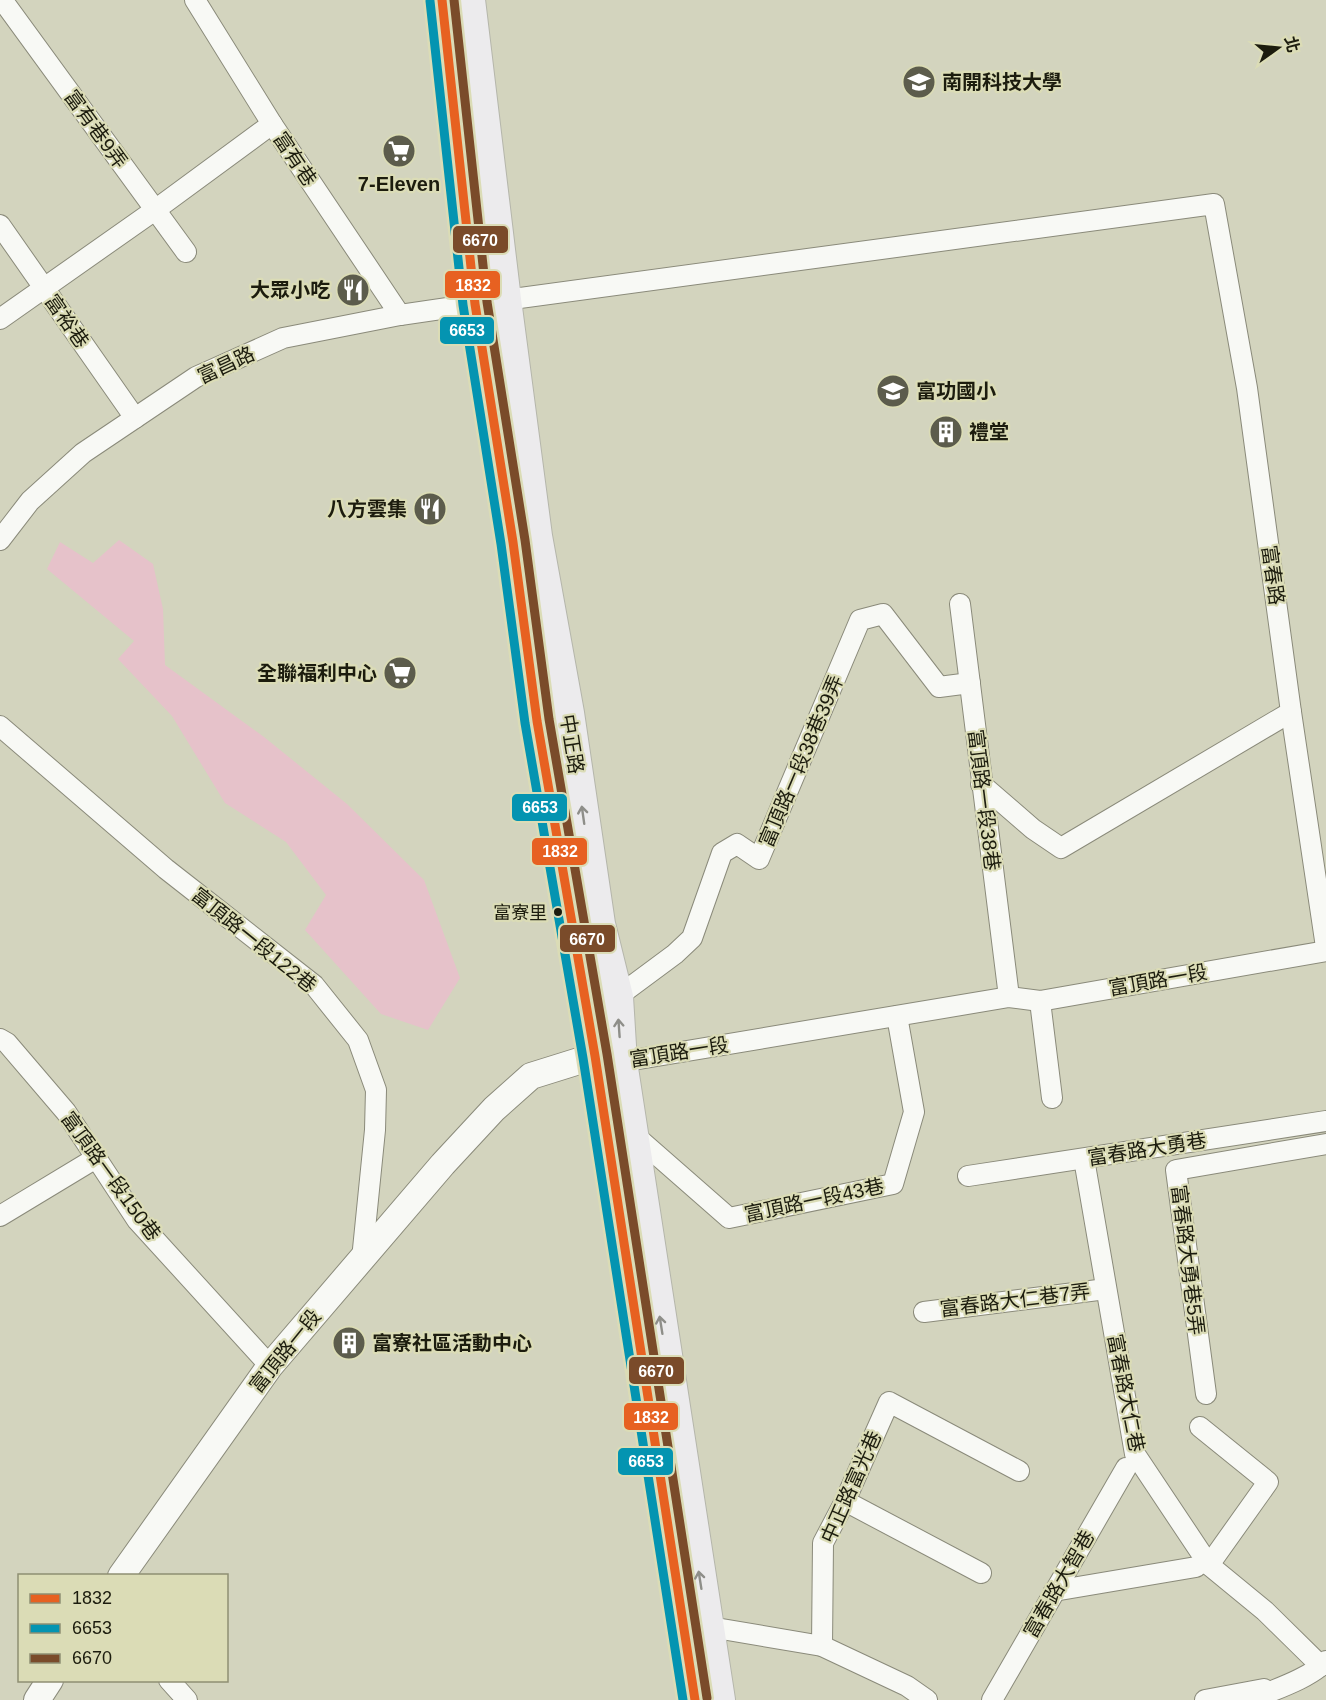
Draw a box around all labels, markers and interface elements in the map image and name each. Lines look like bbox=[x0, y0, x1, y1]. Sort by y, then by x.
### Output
north arrow bbox=[1248, 18, 1308, 78]
text: 北 bbox=[1282, 34, 1302, 54]
school or university icon: 南開科技大學 bbox=[901, 64, 937, 100]
place label: 南開科技大學 bbox=[942, 71, 1062, 93]
street label: 富有巷9弄 bbox=[60, 86, 132, 172]
street label: 富有巷 bbox=[269, 128, 321, 190]
supermarket icon: 7-Eleven bbox=[381, 133, 417, 169]
place label: 7-Eleven bbox=[358, 173, 440, 195]
line badge: 6670 bbox=[452, 225, 509, 254]
text: 6670 bbox=[462, 232, 498, 249]
line badge: 1832 bbox=[444, 270, 501, 299]
restaurant icon: 大眾小吃 bbox=[335, 272, 371, 308]
text: 1832 bbox=[455, 277, 491, 294]
place label: 大眾小吃 bbox=[250, 279, 331, 301]
street label: 富裕巷 bbox=[41, 290, 93, 352]
line badge: 6653 bbox=[439, 316, 495, 345]
text: 6653 bbox=[449, 322, 485, 339]
street label: 富昌路 bbox=[194, 342, 258, 388]
school or university icon: 富功國小 bbox=[875, 373, 911, 409]
place label: 富功國小 bbox=[916, 380, 996, 402]
building icon: 禮堂 bbox=[928, 414, 964, 450]
place label: 禮堂 bbox=[969, 421, 1009, 443]
restaurant icon: 八方雲集 bbox=[412, 491, 448, 527]
place label: 八方雲集 bbox=[327, 498, 407, 520]
street label: 富春路 bbox=[1258, 544, 1288, 606]
supermarket icon: 全聯福利中心 bbox=[382, 655, 418, 691]
place label: 全聯福利中心 bbox=[257, 662, 377, 684]
street label: 富頂路一段38巷39弄 bbox=[755, 672, 847, 850]
street label: 中正路 bbox=[556, 713, 588, 775]
street label: 富頂路一段38巷 bbox=[964, 728, 1004, 872]
line badge: 6653 bbox=[511, 793, 568, 822]
text: 6653 bbox=[522, 799, 558, 816]
one-way arrow bbox=[577, 806, 588, 826]
line badge: 1832 bbox=[531, 837, 588, 866]
text: 1832 bbox=[542, 843, 578, 860]
street label: 富頂路一段122巷 bbox=[187, 883, 321, 997]
place label: 富寮里 bbox=[493, 903, 547, 923]
marker: 富寮里 bbox=[552, 906, 564, 918]
line badge: 6670 bbox=[559, 924, 616, 953]
text: 6670 bbox=[569, 931, 605, 948]
street label: 富頂路一段 bbox=[1107, 960, 1209, 1000]
one-way arrow bbox=[613, 1019, 624, 1038]
street label: 富頂路一段 bbox=[628, 1033, 730, 1071]
street label: 富頂路一段150巷 bbox=[57, 1107, 165, 1245]
street label: 富春路大勇巷 bbox=[1086, 1129, 1208, 1169]
street label: 富頂路一段43巷 bbox=[742, 1174, 886, 1226]
street label: 富春路大勇巷5弄 bbox=[1168, 1184, 1208, 1336]
street label: 富春路大仁巷7弄 bbox=[939, 1280, 1091, 1320]
street label: 富頂路一段 bbox=[245, 1305, 325, 1397]
one-way arrow bbox=[656, 1316, 667, 1335]
building icon: 富寮社區活動中心 bbox=[331, 1325, 367, 1361]
place label: 富寮社區活動中心 bbox=[372, 1332, 532, 1354]
street label: 富春路大仁巷 bbox=[1104, 1332, 1148, 1454]
line badge: 6670 bbox=[628, 1356, 685, 1385]
text: 6670 bbox=[638, 1363, 674, 1380]
line badge: 1832 bbox=[623, 1402, 679, 1431]
text: 1832 bbox=[633, 1409, 669, 1426]
street label: 中正路富光巷 bbox=[817, 1428, 885, 1546]
line badge: 6653 bbox=[617, 1447, 674, 1476]
text: 6653 bbox=[628, 1453, 664, 1470]
street label: 富春路大智巷 bbox=[1019, 1527, 1099, 1641]
one-way arrow bbox=[695, 1571, 706, 1590]
legend bbox=[18, 1574, 228, 1682]
text: 1832 bbox=[72, 1588, 112, 1608]
text: 6653 bbox=[72, 1618, 112, 1638]
text: 6670 bbox=[72, 1648, 112, 1668]

